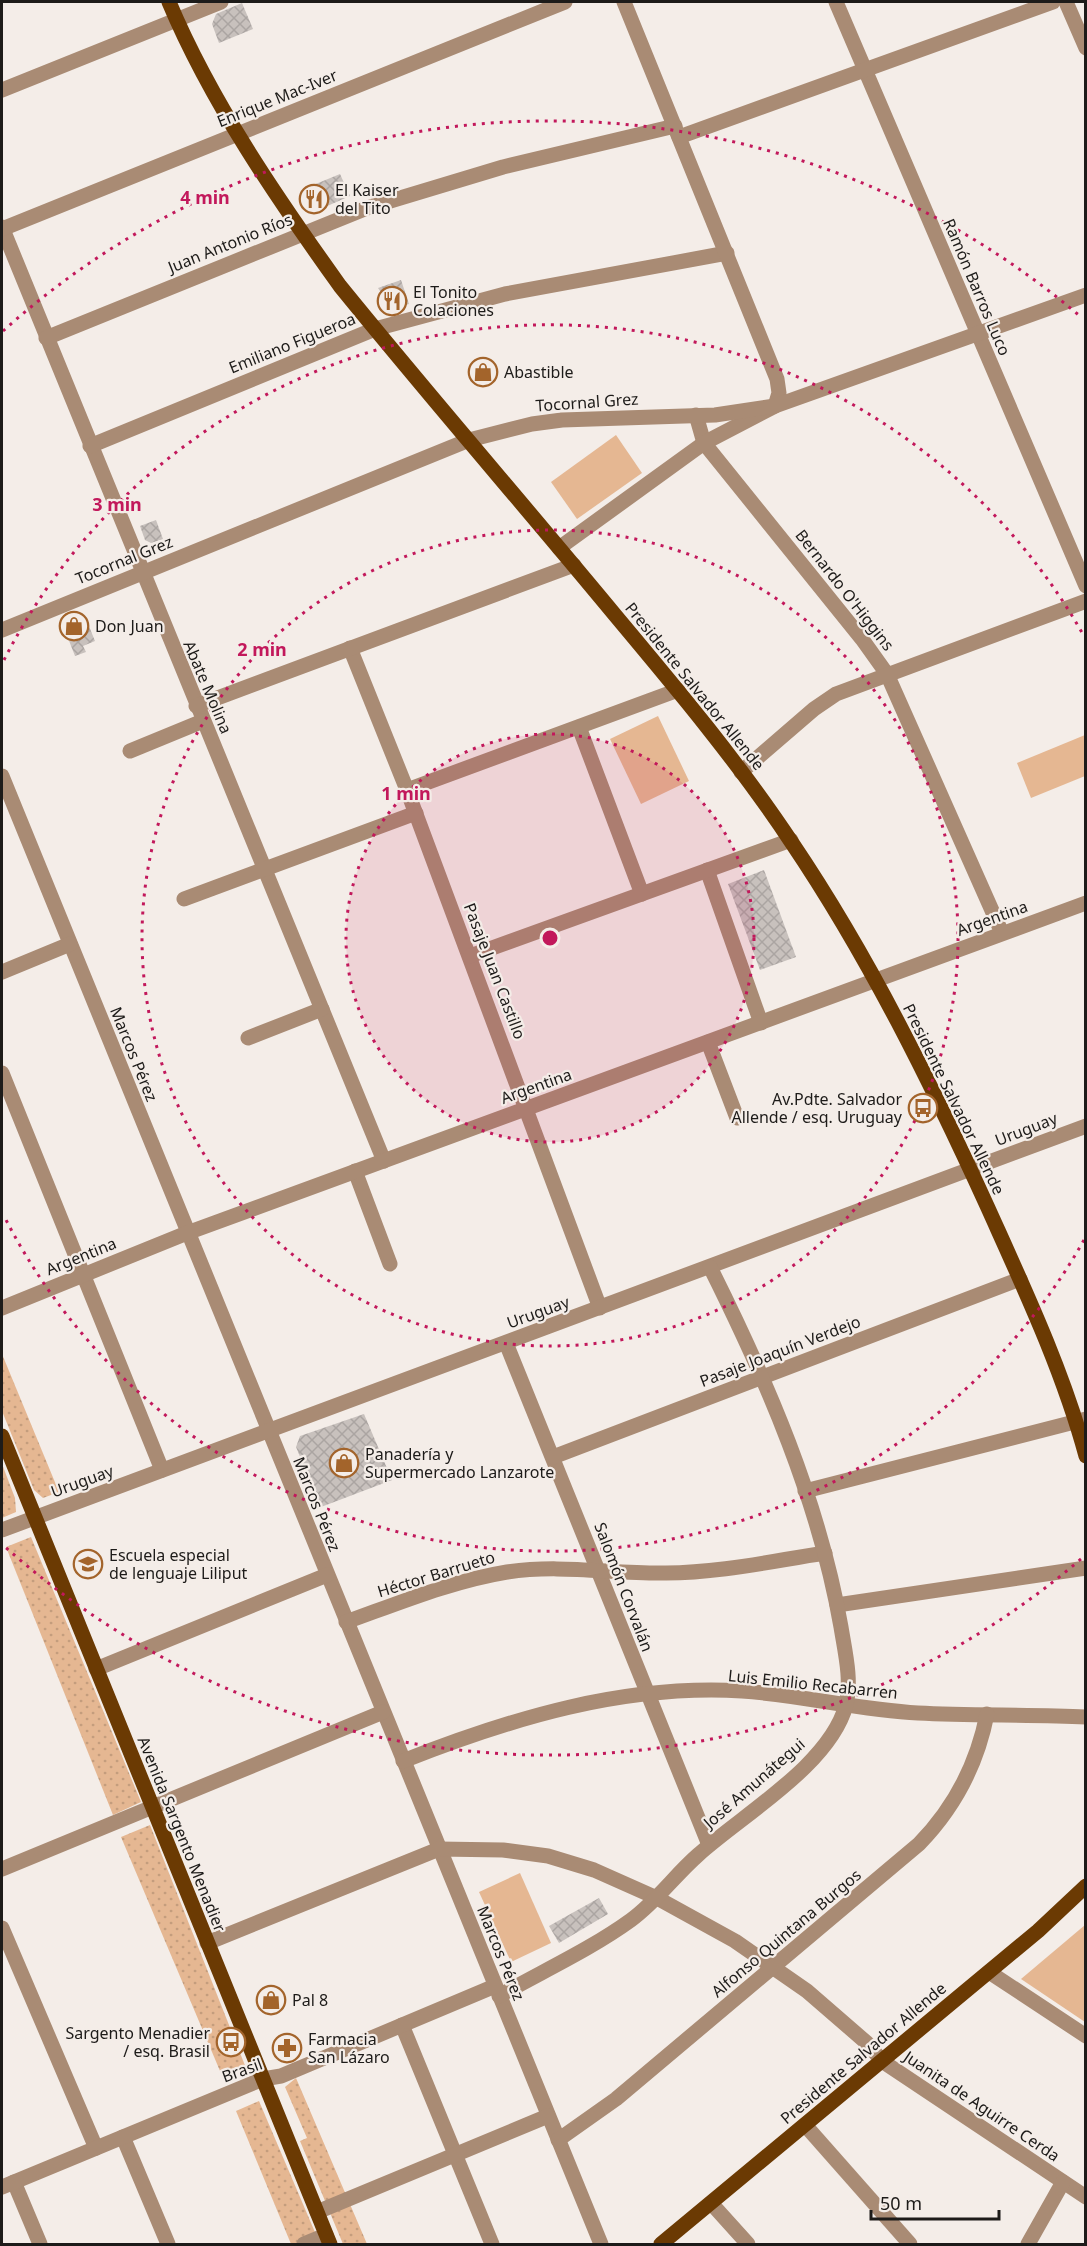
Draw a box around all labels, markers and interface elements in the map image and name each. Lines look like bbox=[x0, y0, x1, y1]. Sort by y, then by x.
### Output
street label: Enrique Mac-Iver bbox=[214, 64, 341, 132]
place label: El Kaiser del Tito bbox=[335, 179, 399, 219]
restaurant icon: El Kaiser del Tito bbox=[298, 183, 330, 215]
text: 4 min bbox=[180, 185, 230, 209]
street label: Juan Antonio Ríos bbox=[163, 208, 295, 279]
street label: Ramón Barros Luco bbox=[938, 215, 1016, 359]
place label: El Tonito Colaciones bbox=[413, 281, 494, 321]
restaurant icon: El Tonito Colaciones bbox=[376, 285, 408, 317]
street label: Emiliano Figueroa bbox=[225, 308, 359, 378]
shop icon: Abastible bbox=[467, 356, 499, 388]
place label: Abastible bbox=[504, 361, 574, 383]
street label: Tocornal Grez bbox=[535, 387, 639, 417]
text: 3 min bbox=[92, 492, 142, 516]
street label: Bernardo O'Higgins bbox=[791, 525, 899, 655]
street label: Tocornal Grez bbox=[72, 531, 176, 589]
street label: Presidente Salvador Allende bbox=[620, 597, 770, 775]
shop icon: Don Juan bbox=[58, 610, 90, 642]
place label: Don Juan bbox=[95, 615, 164, 637]
street label: Abate Molina bbox=[178, 637, 238, 737]
text: 2 min bbox=[237, 637, 287, 661]
text: 1 min bbox=[381, 781, 431, 805]
street label: Argentina bbox=[953, 895, 1031, 941]
street label: Pasaje Juan Castillo bbox=[459, 900, 531, 1042]
centre of rings bbox=[540, 928, 560, 948]
street label: Presidente Salvador Allende bbox=[898, 1000, 1010, 1198]
street label: Marcos Pérez bbox=[105, 1003, 163, 1105]
street label: Argentina bbox=[497, 1063, 575, 1109]
place label: Av.Pdte. Salvador Allende / esq. Uruguay bbox=[731, 1088, 903, 1128]
bus stop icon: Av.Pdte. Salvador Allende / esq. Uruguay bbox=[907, 1092, 939, 1124]
street label: Uruguay bbox=[992, 1107, 1061, 1151]
street label: Argentina bbox=[42, 1232, 120, 1280]
street label: Uruguay bbox=[504, 1290, 573, 1333]
street label: Pasaje Joaquín Verdejo bbox=[696, 1310, 864, 1392]
place label: Panadería y Supermercado Lanzarote bbox=[365, 1443, 554, 1483]
shop icon: Panadería y Supermercado Lanzarote bbox=[328, 1447, 360, 1479]
street label: Marcos Pérez bbox=[288, 1453, 346, 1555]
street label: Uruguay bbox=[48, 1459, 117, 1502]
street label: Salomón Corvalán bbox=[589, 1519, 659, 1655]
place label: Escuela especial de lenguaje Liliput bbox=[109, 1544, 248, 1584]
street label: Héctor Barrueto bbox=[375, 1546, 497, 1602]
school or university icon: Escuela especial de lenguaje Liliput bbox=[72, 1548, 104, 1580]
street label: Luis Emilio Recabarren bbox=[727, 1664, 899, 1704]
street label: Avenida Sargento Menadier bbox=[133, 1733, 231, 1935]
street label: José Amunátegui bbox=[697, 1733, 809, 1834]
street label: Alfonso Quintana Burgos bbox=[707, 1864, 865, 2002]
street label: Marcos Pérez bbox=[472, 1902, 530, 2004]
street label: Presidente Salvador Allende bbox=[775, 1977, 951, 2129]
shop icon: Pal 8 bbox=[255, 1984, 287, 2016]
place label: Pal 8 bbox=[292, 1989, 328, 2011]
place label: Sargento Menadier / esq. Brasil bbox=[65, 2022, 210, 2062]
bus stop icon: Sargento Menadier / esq. Brasil bbox=[215, 2026, 247, 2058]
place label: Farmacia San Lázaro bbox=[308, 2028, 390, 2068]
pharmacy icon: Farmacia San Lázaro bbox=[271, 2032, 303, 2064]
street label: Juanita de Aguirre Cerda bbox=[898, 2044, 1064, 2166]
street label: Brasil bbox=[219, 2053, 265, 2087]
scale bar bbox=[871, 2183, 998, 2221]
text: 50 m bbox=[880, 2191, 922, 2215]

